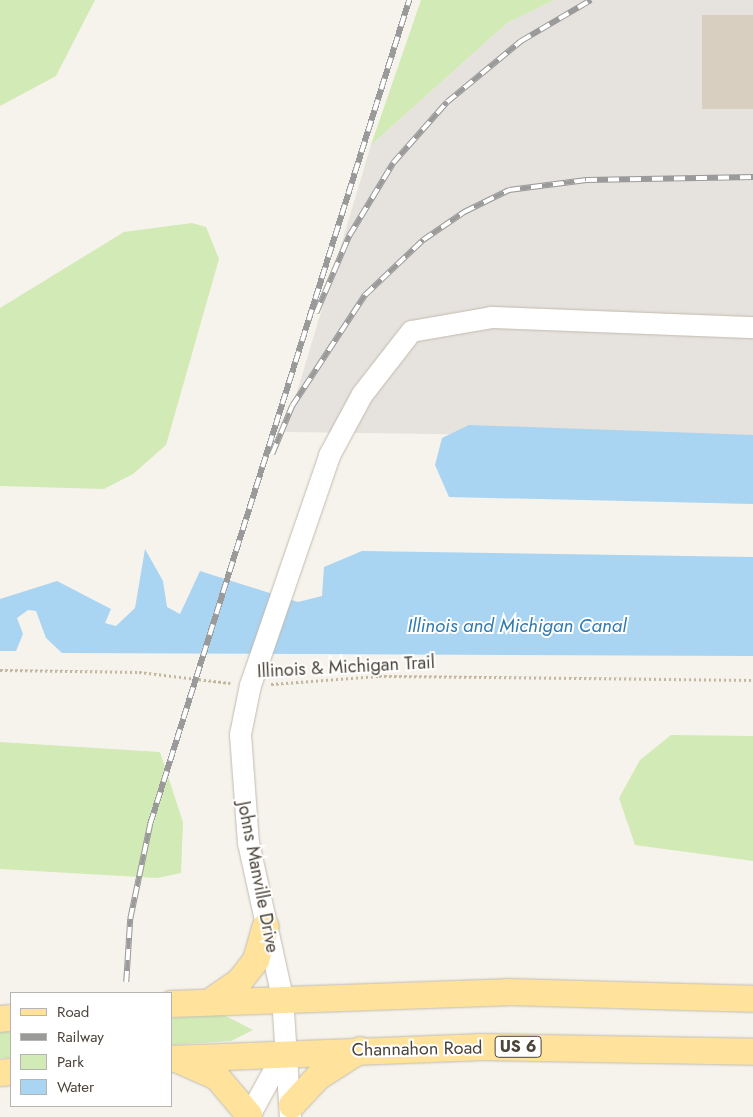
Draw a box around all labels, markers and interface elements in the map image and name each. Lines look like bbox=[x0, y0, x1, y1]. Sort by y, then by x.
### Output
water label: Illinois and Michigan Canal bbox=[408, 615, 626, 637]
street label: Illinois & Michigan Trail bbox=[257, 652, 435, 682]
street label: Johns Manville Drive bbox=[233, 799, 283, 955]
legend bbox=[10, 992, 172, 1107]
text: Road bbox=[57, 1001, 89, 1023]
text: Railway bbox=[57, 1026, 104, 1048]
road number: US 6 bbox=[494, 1034, 542, 1060]
street label: Channahon Road bbox=[351, 1037, 483, 1061]
text: Park bbox=[57, 1051, 84, 1073]
text: Water bbox=[57, 1076, 94, 1098]

